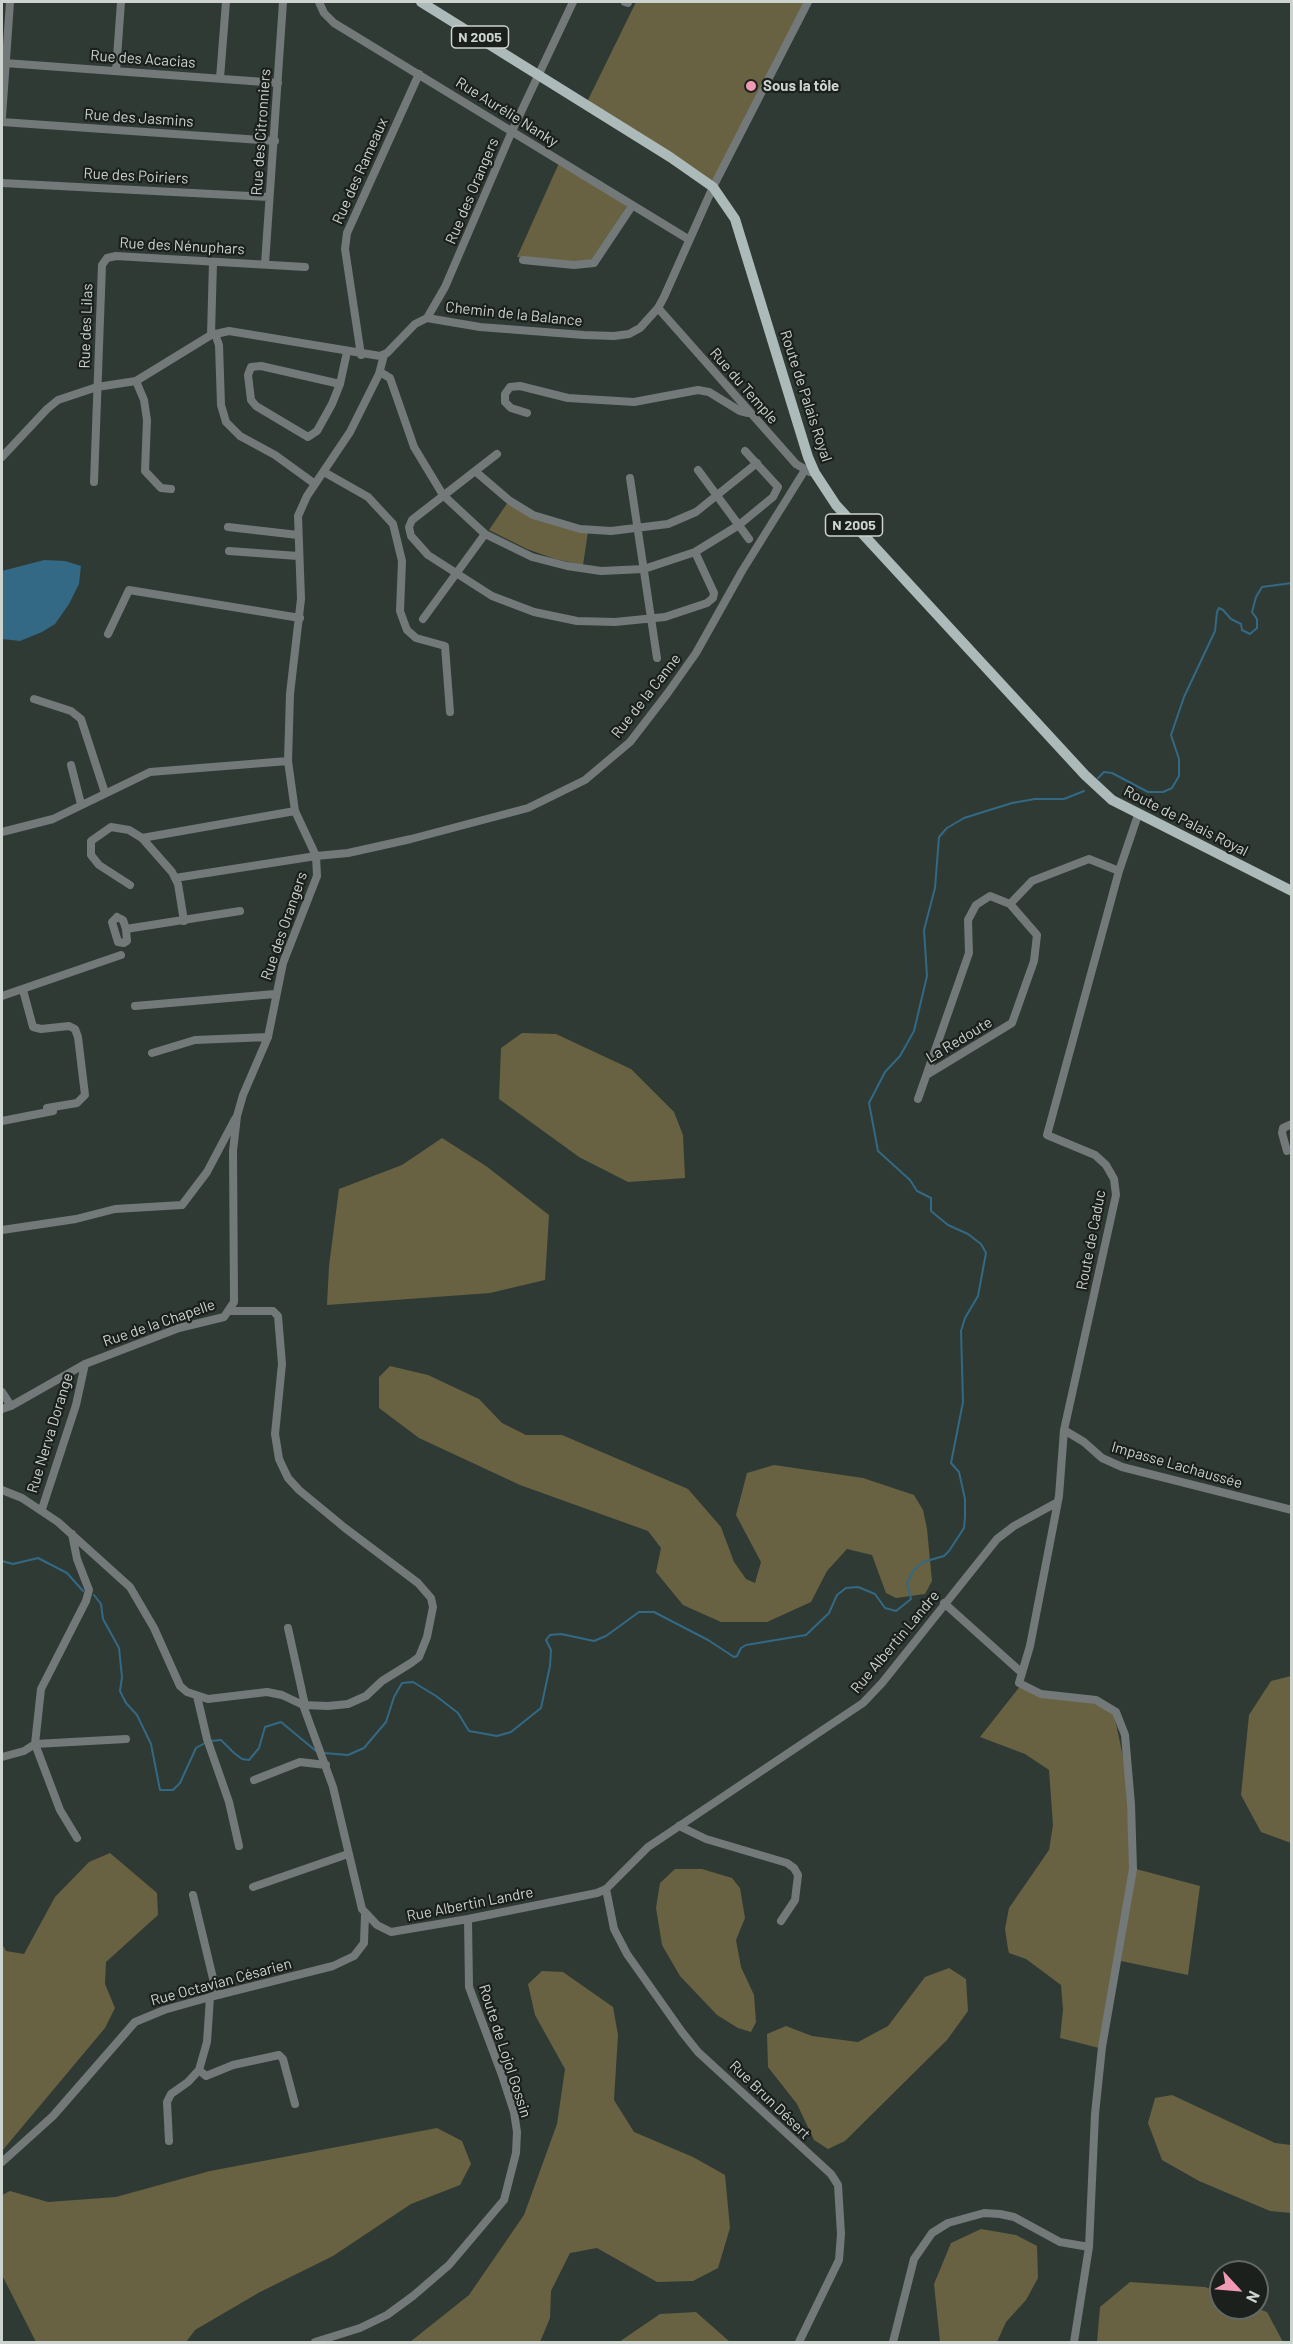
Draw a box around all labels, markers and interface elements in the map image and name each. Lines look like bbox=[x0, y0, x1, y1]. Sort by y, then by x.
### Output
road number: N 2005 bbox=[452, 26, 508, 48]
street label: Rue des Acacias bbox=[90, 46, 196, 72]
street label: Rue des Citronniers bbox=[248, 68, 274, 196]
street label: Rue Aurélie Nanky bbox=[452, 73, 562, 151]
place label: Sous la tôle bbox=[763, 77, 839, 95]
marker: Sous la tôle bbox=[744, 79, 758, 93]
street label: Rue des Jasmins bbox=[84, 105, 194, 131]
street label: Rue des Rameaux bbox=[329, 115, 391, 227]
street label: Rue des Orangers bbox=[442, 135, 502, 247]
street label: Rue des Poiriers bbox=[83, 164, 189, 188]
street label: Rue des Nénuphars bbox=[119, 234, 245, 258]
street label: Rue des Lilas bbox=[76, 283, 96, 369]
street label: Chemin de la Balance bbox=[445, 298, 583, 330]
street label: Route de Palais Royal bbox=[776, 328, 836, 464]
street label: Rue du Temple bbox=[706, 344, 782, 428]
road number: N 2005 bbox=[826, 514, 882, 536]
street label: Rue de la Canne bbox=[607, 650, 685, 742]
street label: Route de Palais Royal bbox=[1121, 782, 1251, 860]
street label: Rue des Orangers bbox=[257, 869, 311, 983]
street label: La Redoute bbox=[923, 1013, 995, 1067]
street label: Route de Caduc bbox=[1072, 1188, 1110, 1292]
street label: Rue de la Chapelle bbox=[101, 1295, 217, 1351]
street label: Rue Nerva Dorange bbox=[23, 1371, 77, 1495]
street label: Impasse Lachaussée bbox=[1109, 1438, 1245, 1492]
street label: Rue Albertin Landre bbox=[847, 1587, 943, 1697]
street label: Rue Albertin Landre bbox=[405, 1883, 535, 1925]
street label: Rue Octavian Césarien bbox=[149, 1955, 293, 2009]
street label: Route de Lojol Gossin bbox=[475, 1982, 535, 2120]
street label: Rue Brun Désert bbox=[726, 2057, 814, 2143]
north arrow bbox=[1209, 2260, 1269, 2320]
text: N bbox=[1243, 2288, 1265, 2306]

